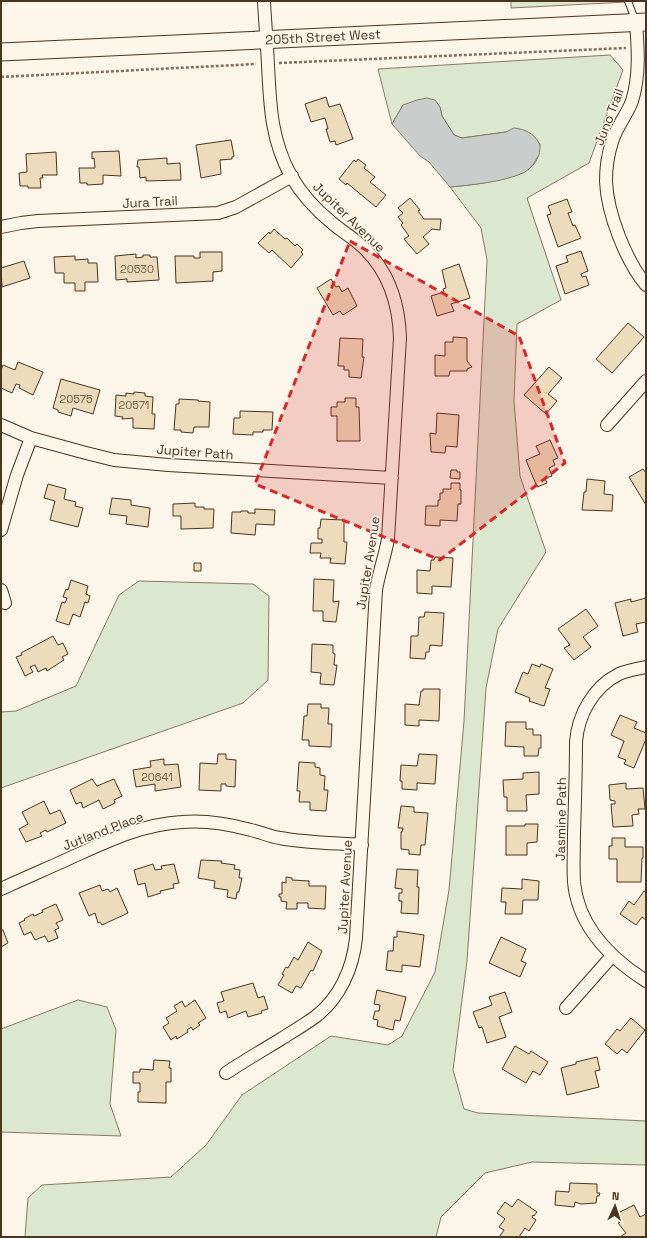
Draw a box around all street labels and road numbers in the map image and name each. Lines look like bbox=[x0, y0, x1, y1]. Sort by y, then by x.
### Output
street label: 205th Street West bbox=[265, 25, 381, 49]
street label: Juno Trail bbox=[590, 86, 628, 148]
street label: Jupiter Avenue bbox=[309, 178, 389, 256]
street label: Jura Trail bbox=[122, 192, 178, 212]
street label: Jupiter Path bbox=[156, 441, 234, 463]
street label: Jupiter Avenue bbox=[352, 515, 384, 611]
street label: Jasmine Path bbox=[552, 777, 570, 861]
street label: Jutland Place bbox=[60, 808, 146, 854]
street label: Jupiter Avenue bbox=[334, 839, 356, 935]

